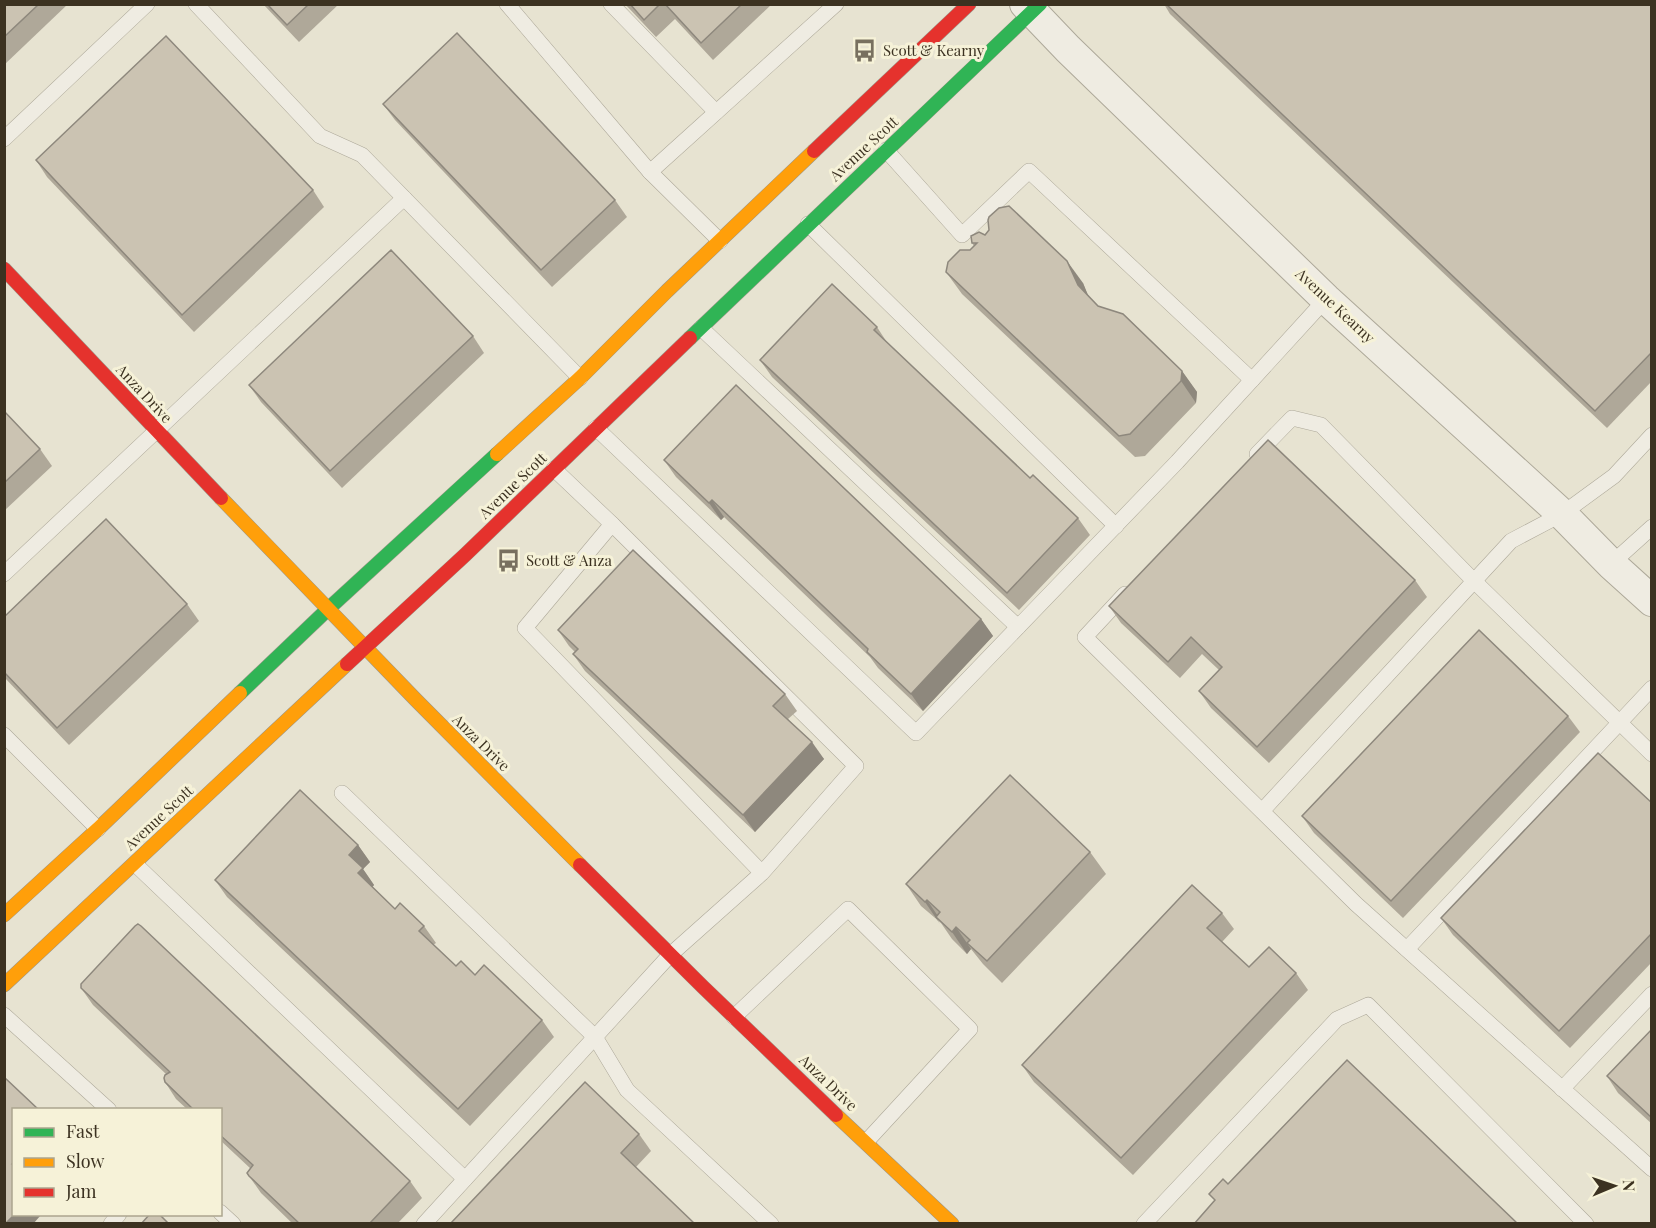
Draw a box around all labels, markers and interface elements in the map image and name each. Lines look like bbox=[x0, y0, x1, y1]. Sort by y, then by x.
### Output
bus stop icon: Scott & Kearny bbox=[852, 38, 878, 64]
place label: Scott & Kearny bbox=[883, 40, 985, 60]
street label: Avenue Scott bbox=[824, 111, 902, 186]
street label: Avenue Kearny bbox=[1291, 263, 1380, 347]
street label: Anza Drive bbox=[112, 359, 177, 427]
street label: Avenue Scott bbox=[473, 447, 551, 523]
bus stop icon: Scott & Anza bbox=[495, 548, 521, 574]
place label: Scott & Anza bbox=[526, 550, 612, 570]
street label: Anza Drive bbox=[448, 709, 515, 775]
street label: Avenue Scott bbox=[119, 780, 197, 855]
street label: Anza Drive bbox=[795, 1049, 862, 1115]
legend bbox=[12, 1108, 222, 1216]
text: Fast bbox=[66, 1119, 100, 1143]
text: Slow bbox=[66, 1149, 104, 1173]
north arrow bbox=[1584, 1156, 1644, 1216]
text: Jam bbox=[65, 1179, 96, 1203]
text: N bbox=[1619, 1179, 1640, 1192]

